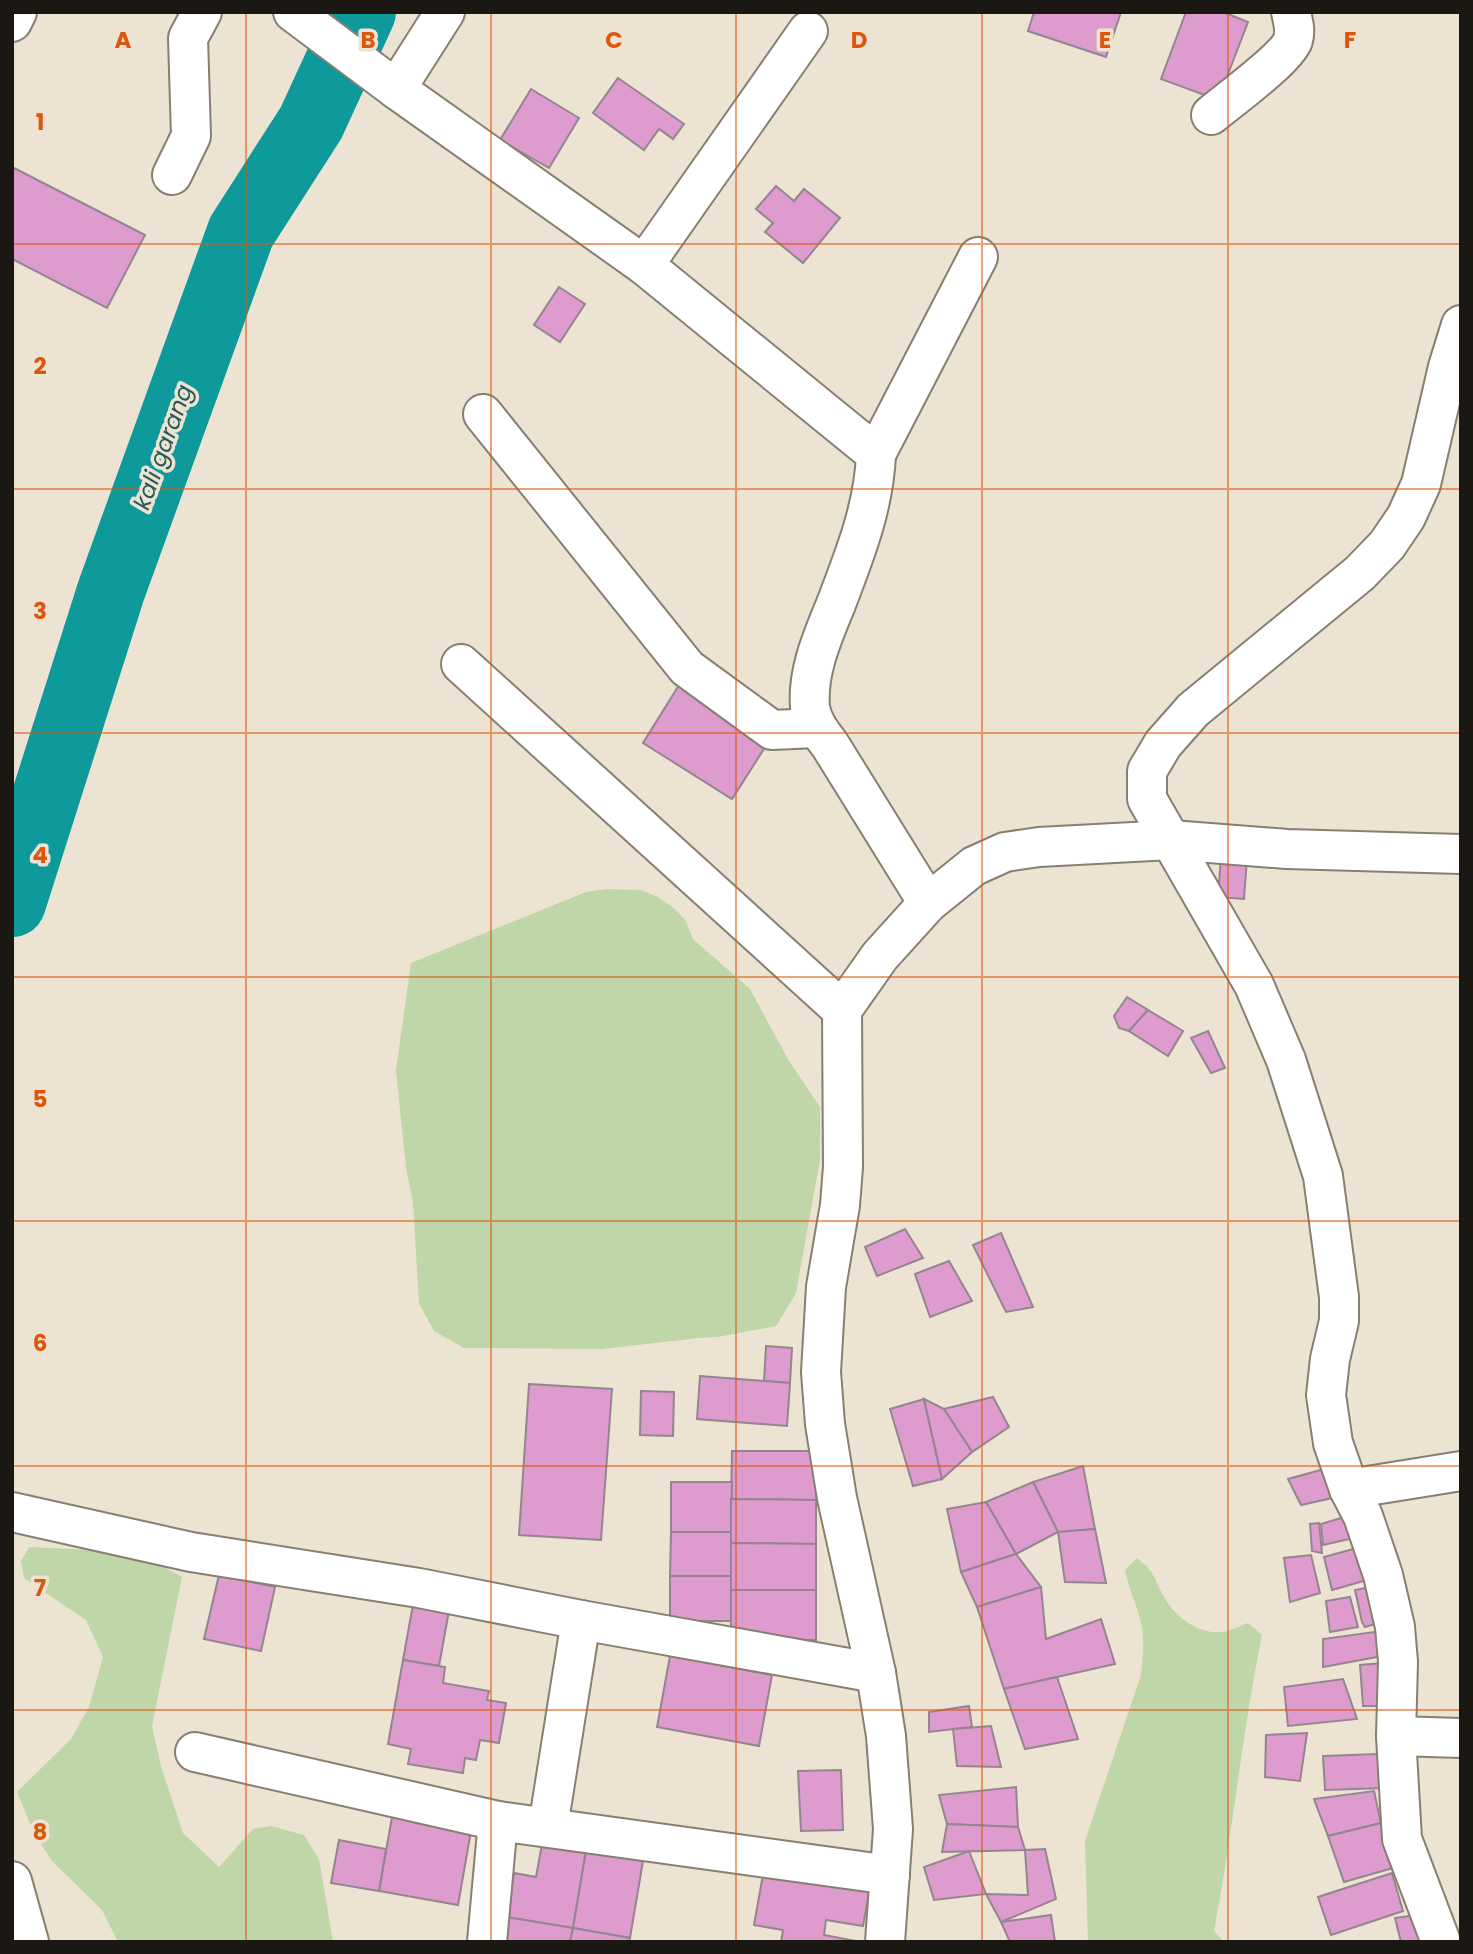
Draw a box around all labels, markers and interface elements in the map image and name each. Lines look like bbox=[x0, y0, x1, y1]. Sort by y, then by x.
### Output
text: A bbox=[115, 24, 132, 56]
text: B bbox=[360, 24, 376, 56]
text: C bbox=[605, 24, 623, 56]
text: D bbox=[851, 24, 867, 56]
text: E bbox=[1099, 24, 1111, 56]
text: F bbox=[1344, 24, 1356, 56]
text: 1 bbox=[36, 106, 44, 138]
text: 2 bbox=[33, 350, 47, 382]
water label: kali garang bbox=[126, 380, 200, 514]
text: 3 bbox=[33, 595, 47, 627]
text: 4 bbox=[32, 839, 48, 871]
text: 5 bbox=[33, 1083, 47, 1115]
text: 6 bbox=[33, 1327, 47, 1359]
text: 7 bbox=[34, 1572, 46, 1604]
text: 8 bbox=[33, 1816, 47, 1848]

